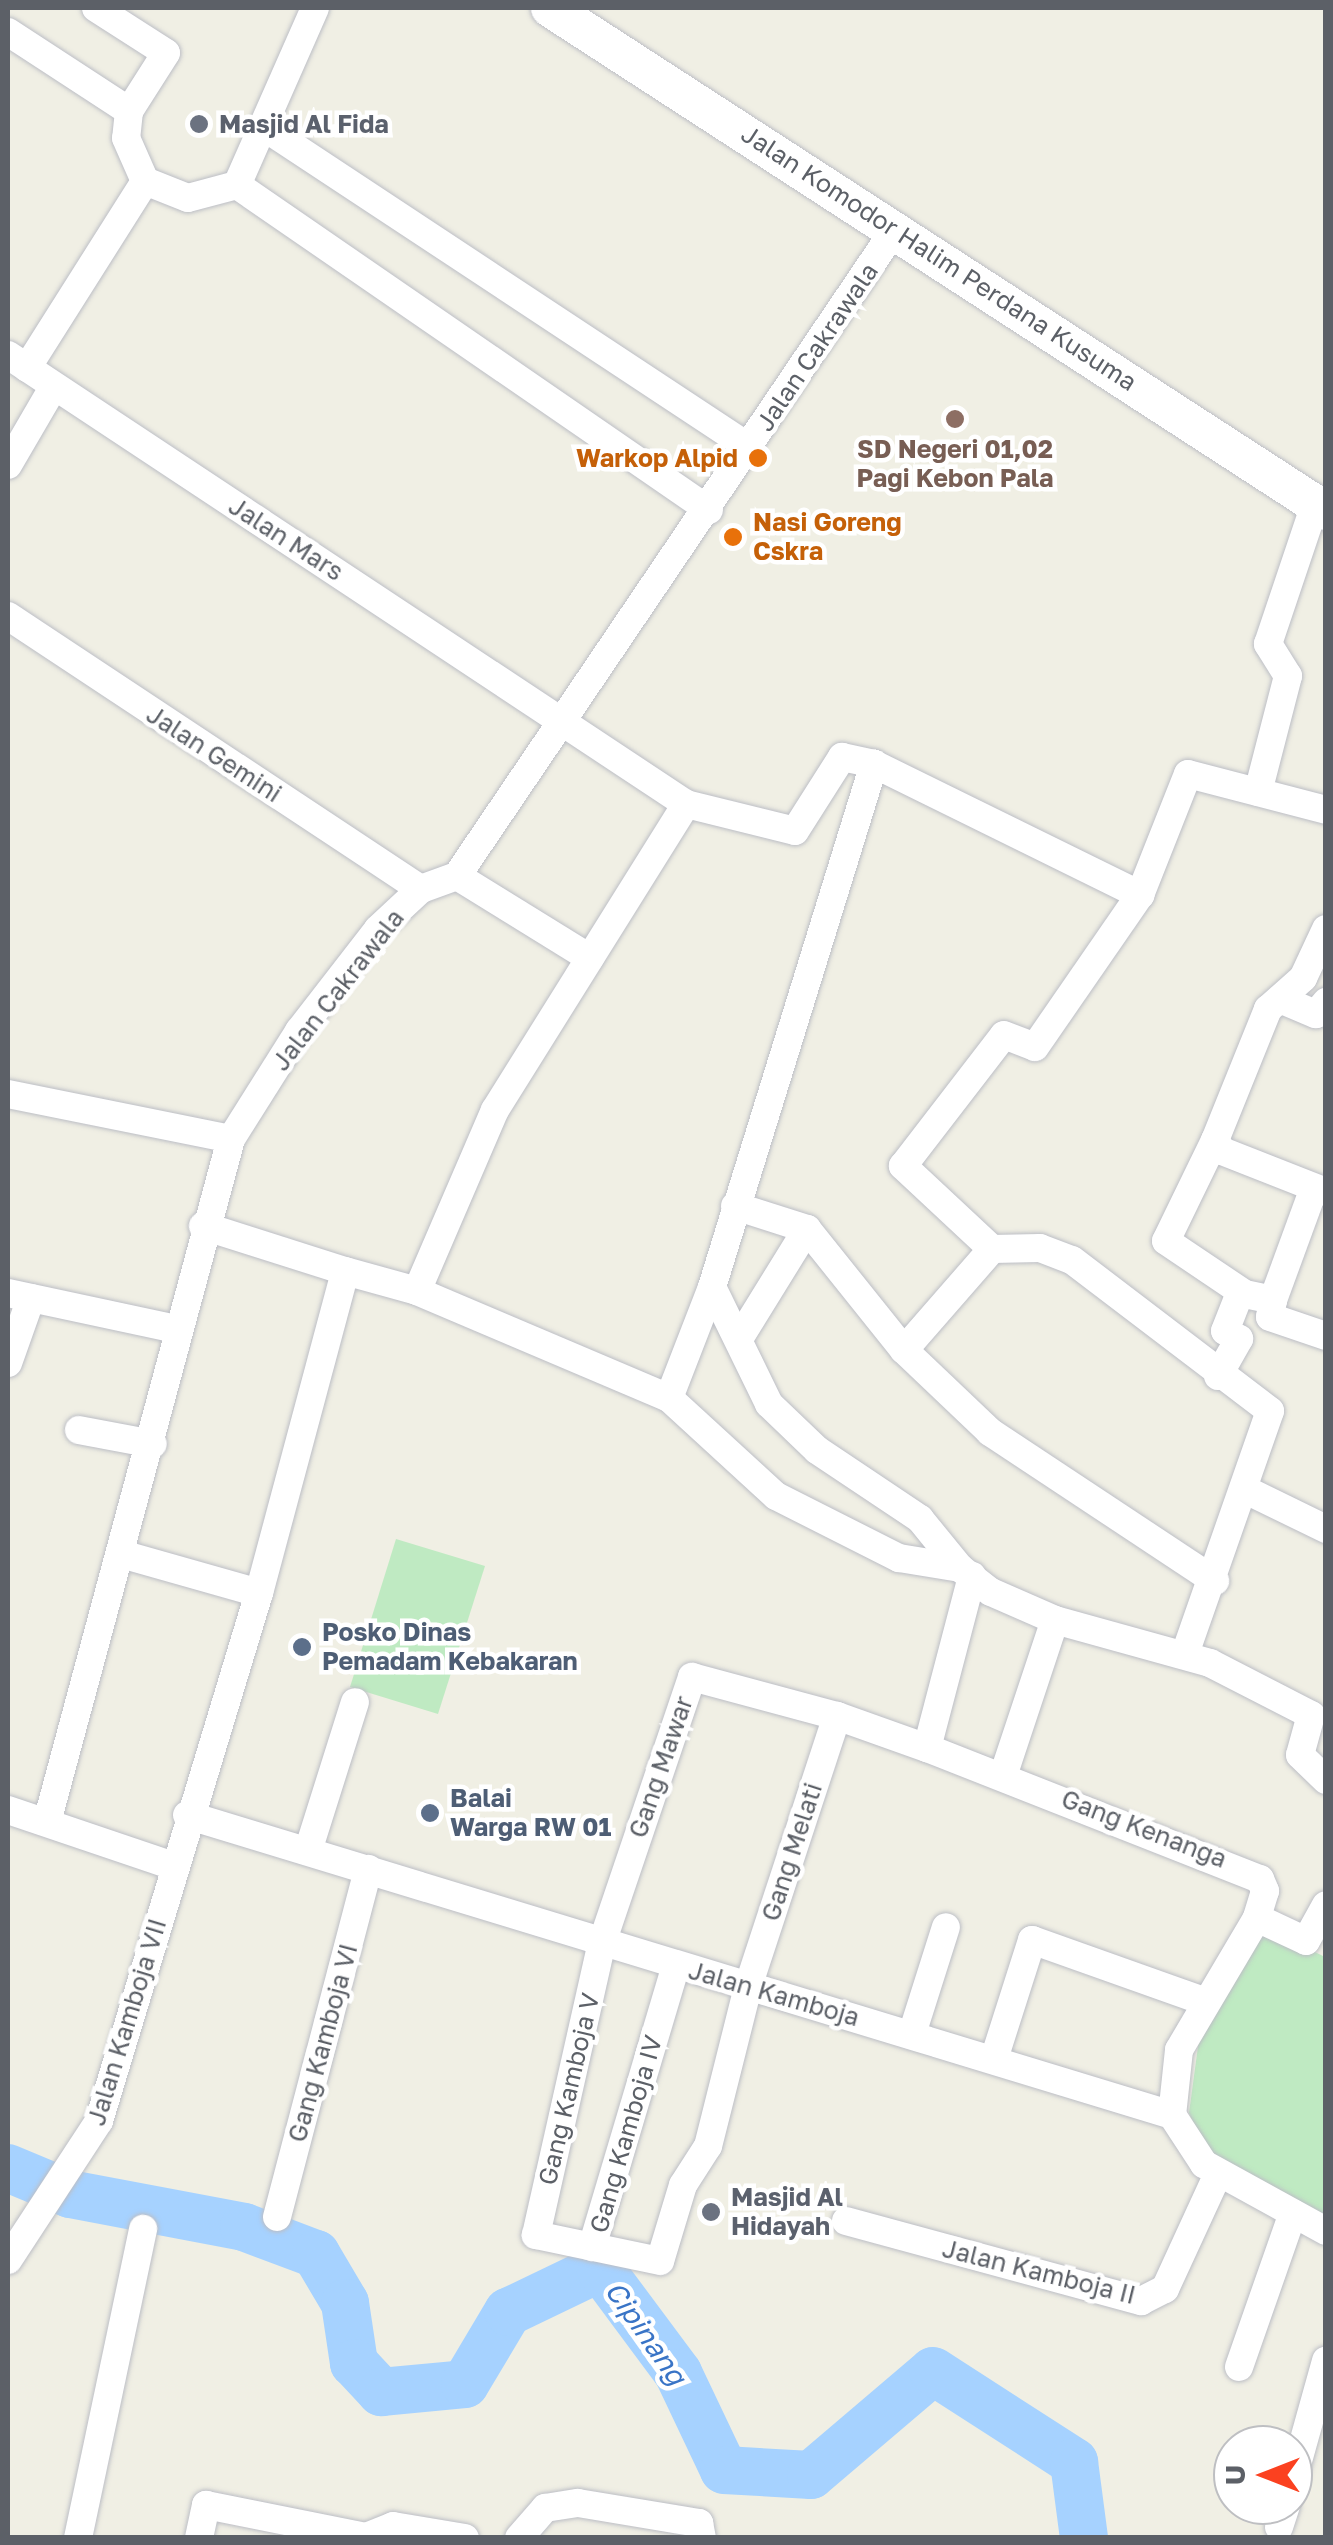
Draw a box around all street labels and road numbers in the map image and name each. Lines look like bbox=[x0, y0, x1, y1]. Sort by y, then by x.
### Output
street label: Jalan Komodor Halim Perdana Kusuma bbox=[736, 119, 1142, 397]
street label: Jalan Cakrawala bbox=[750, 257, 884, 437]
street label: Jalan Mars bbox=[223, 491, 349, 587]
street label: Jalan Gemini bbox=[141, 699, 287, 809]
street label: Jalan Cakrawala bbox=[266, 903, 410, 1077]
street label: Gang Mawar bbox=[623, 1692, 699, 1842]
street label: Gang Melati bbox=[756, 1779, 828, 1925]
street label: Gang Kenanga bbox=[1057, 1784, 1231, 1874]
street label: Jalan Kamboja VII bbox=[81, 1915, 173, 2129]
street label: Gang Kamboja VI bbox=[282, 1941, 364, 2145]
street label: Jalan Kamboja bbox=[685, 1955, 863, 2033]
street label: Gang Kamboja V bbox=[532, 1990, 606, 2188]
street label: Gang Kamboja IV bbox=[583, 2032, 669, 2236]
street label: Jalan Kamboja II bbox=[939, 2233, 1139, 2311]

